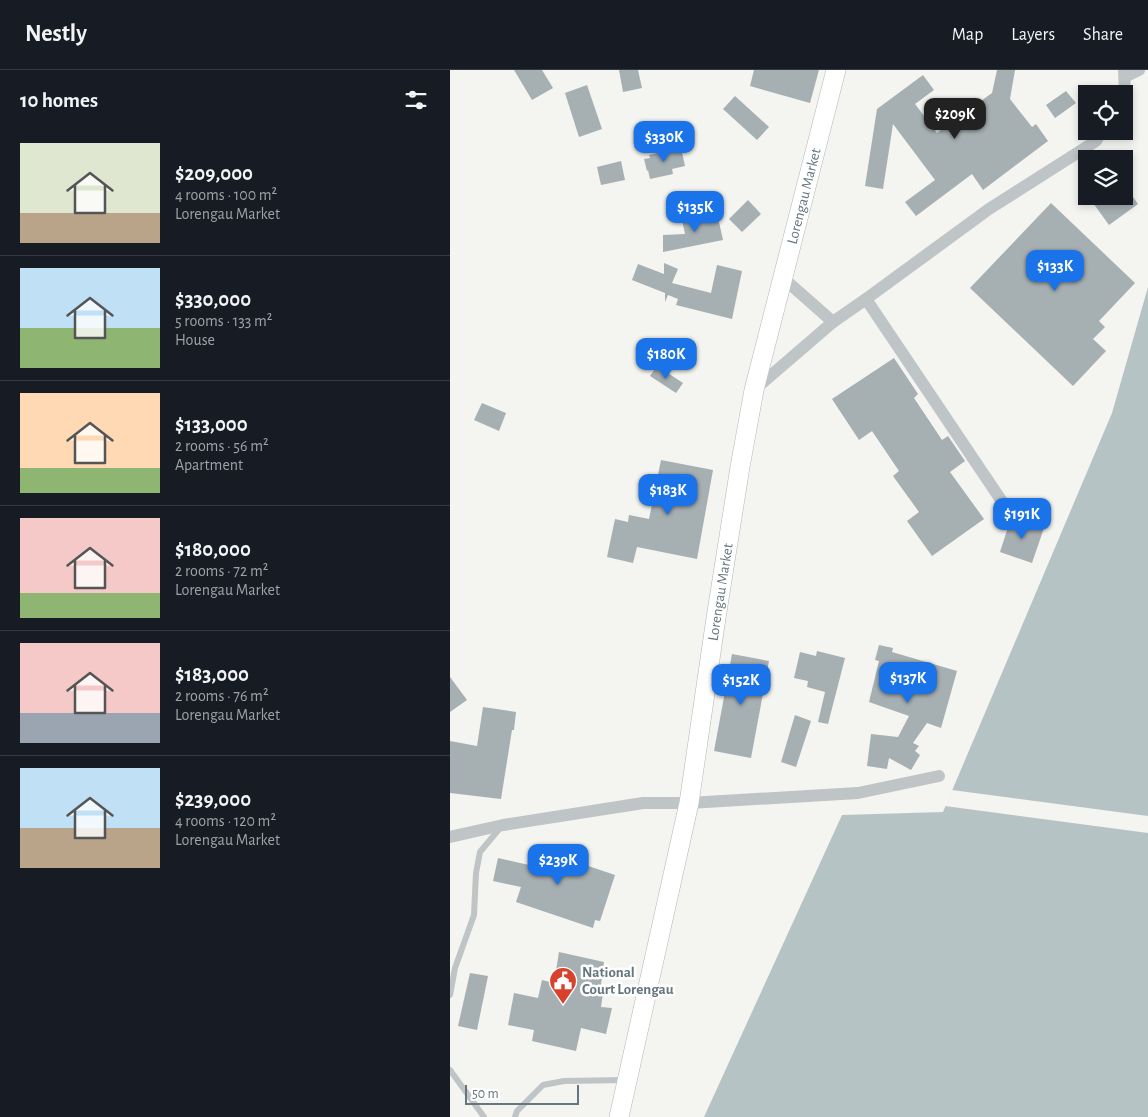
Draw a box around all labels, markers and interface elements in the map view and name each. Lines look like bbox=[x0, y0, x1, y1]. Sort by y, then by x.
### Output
text: Nestly bbox=[25, 22, 87, 46]
text: Map bbox=[952, 26, 983, 44]
text: Layers bbox=[1011, 26, 1055, 44]
text: Share bbox=[1083, 26, 1123, 44]
map controls bbox=[1078, 85, 1133, 205]
button: locate bbox=[1078, 85, 1133, 140]
icon: filters bbox=[402, 86, 430, 114]
text: 10 homes bbox=[20, 90, 98, 111]
pin: $209K bbox=[920, 98, 990, 140]
text: $209K bbox=[935, 106, 975, 122]
pin: $330K bbox=[629, 121, 699, 163]
text: $330K bbox=[645, 129, 683, 145]
street label: Lorengau Market bbox=[785, 146, 824, 246]
button: layers bbox=[1078, 150, 1133, 205]
icon: home bbox=[60, 163, 120, 223]
text: $209,000 bbox=[175, 163, 253, 184]
text: 4 rooms · 100 m² bbox=[175, 187, 277, 203]
pin: $135K bbox=[660, 190, 730, 233]
text: $135K bbox=[677, 199, 713, 215]
text: Lorengau Market bbox=[175, 206, 280, 222]
pin: $133K bbox=[1020, 250, 1090, 292]
text: $133K bbox=[1037, 258, 1073, 274]
icon: home bbox=[60, 288, 120, 348]
text: $330,000 bbox=[175, 289, 251, 310]
text: 5 rooms · 133 m² bbox=[175, 313, 272, 329]
text: House bbox=[175, 332, 215, 348]
pin: $180K bbox=[631, 338, 701, 380]
text: $180K bbox=[647, 346, 685, 362]
icon: home bbox=[60, 413, 120, 473]
text: $133,000 bbox=[175, 414, 248, 435]
text: 2 rooms · 56 m² bbox=[175, 438, 269, 454]
text: Apartment bbox=[175, 457, 243, 473]
pin: $183K bbox=[633, 474, 703, 516]
text: $183K bbox=[649, 482, 687, 498]
pin: $191K bbox=[987, 498, 1057, 540]
text: $191K bbox=[1004, 506, 1040, 522]
icon: home bbox=[60, 538, 120, 598]
text: $180,000 bbox=[175, 539, 251, 560]
street label: Lorengau Market bbox=[706, 542, 736, 642]
text: 2 rooms · 72 m² bbox=[175, 563, 268, 579]
text: Lorengau Market bbox=[175, 582, 280, 598]
pin: $137K bbox=[873, 662, 943, 704]
icon: home bbox=[60, 663, 120, 723]
text: $183,000 bbox=[175, 664, 249, 685]
pin: $152K bbox=[706, 664, 776, 706]
text: $137K bbox=[890, 670, 926, 686]
text: $152K bbox=[723, 672, 759, 688]
text: 2 rooms · 76 m² bbox=[175, 688, 269, 704]
text: Lorengau Market bbox=[175, 707, 280, 723]
icon: home bbox=[60, 788, 120, 848]
text: $239,000 bbox=[175, 789, 251, 810]
text: 4 rooms · 120 m² bbox=[175, 813, 276, 829]
text: Lorengau Market bbox=[175, 832, 280, 848]
pin: $239K bbox=[523, 844, 593, 886]
text: $239K bbox=[539, 852, 577, 868]
place label: National Court Lorengau bbox=[582, 965, 674, 997]
public building icon: National Court Lorengau bbox=[548, 966, 578, 1005]
scale bar bbox=[465, 1082, 579, 1105]
text: 50 m bbox=[472, 1087, 499, 1101]

